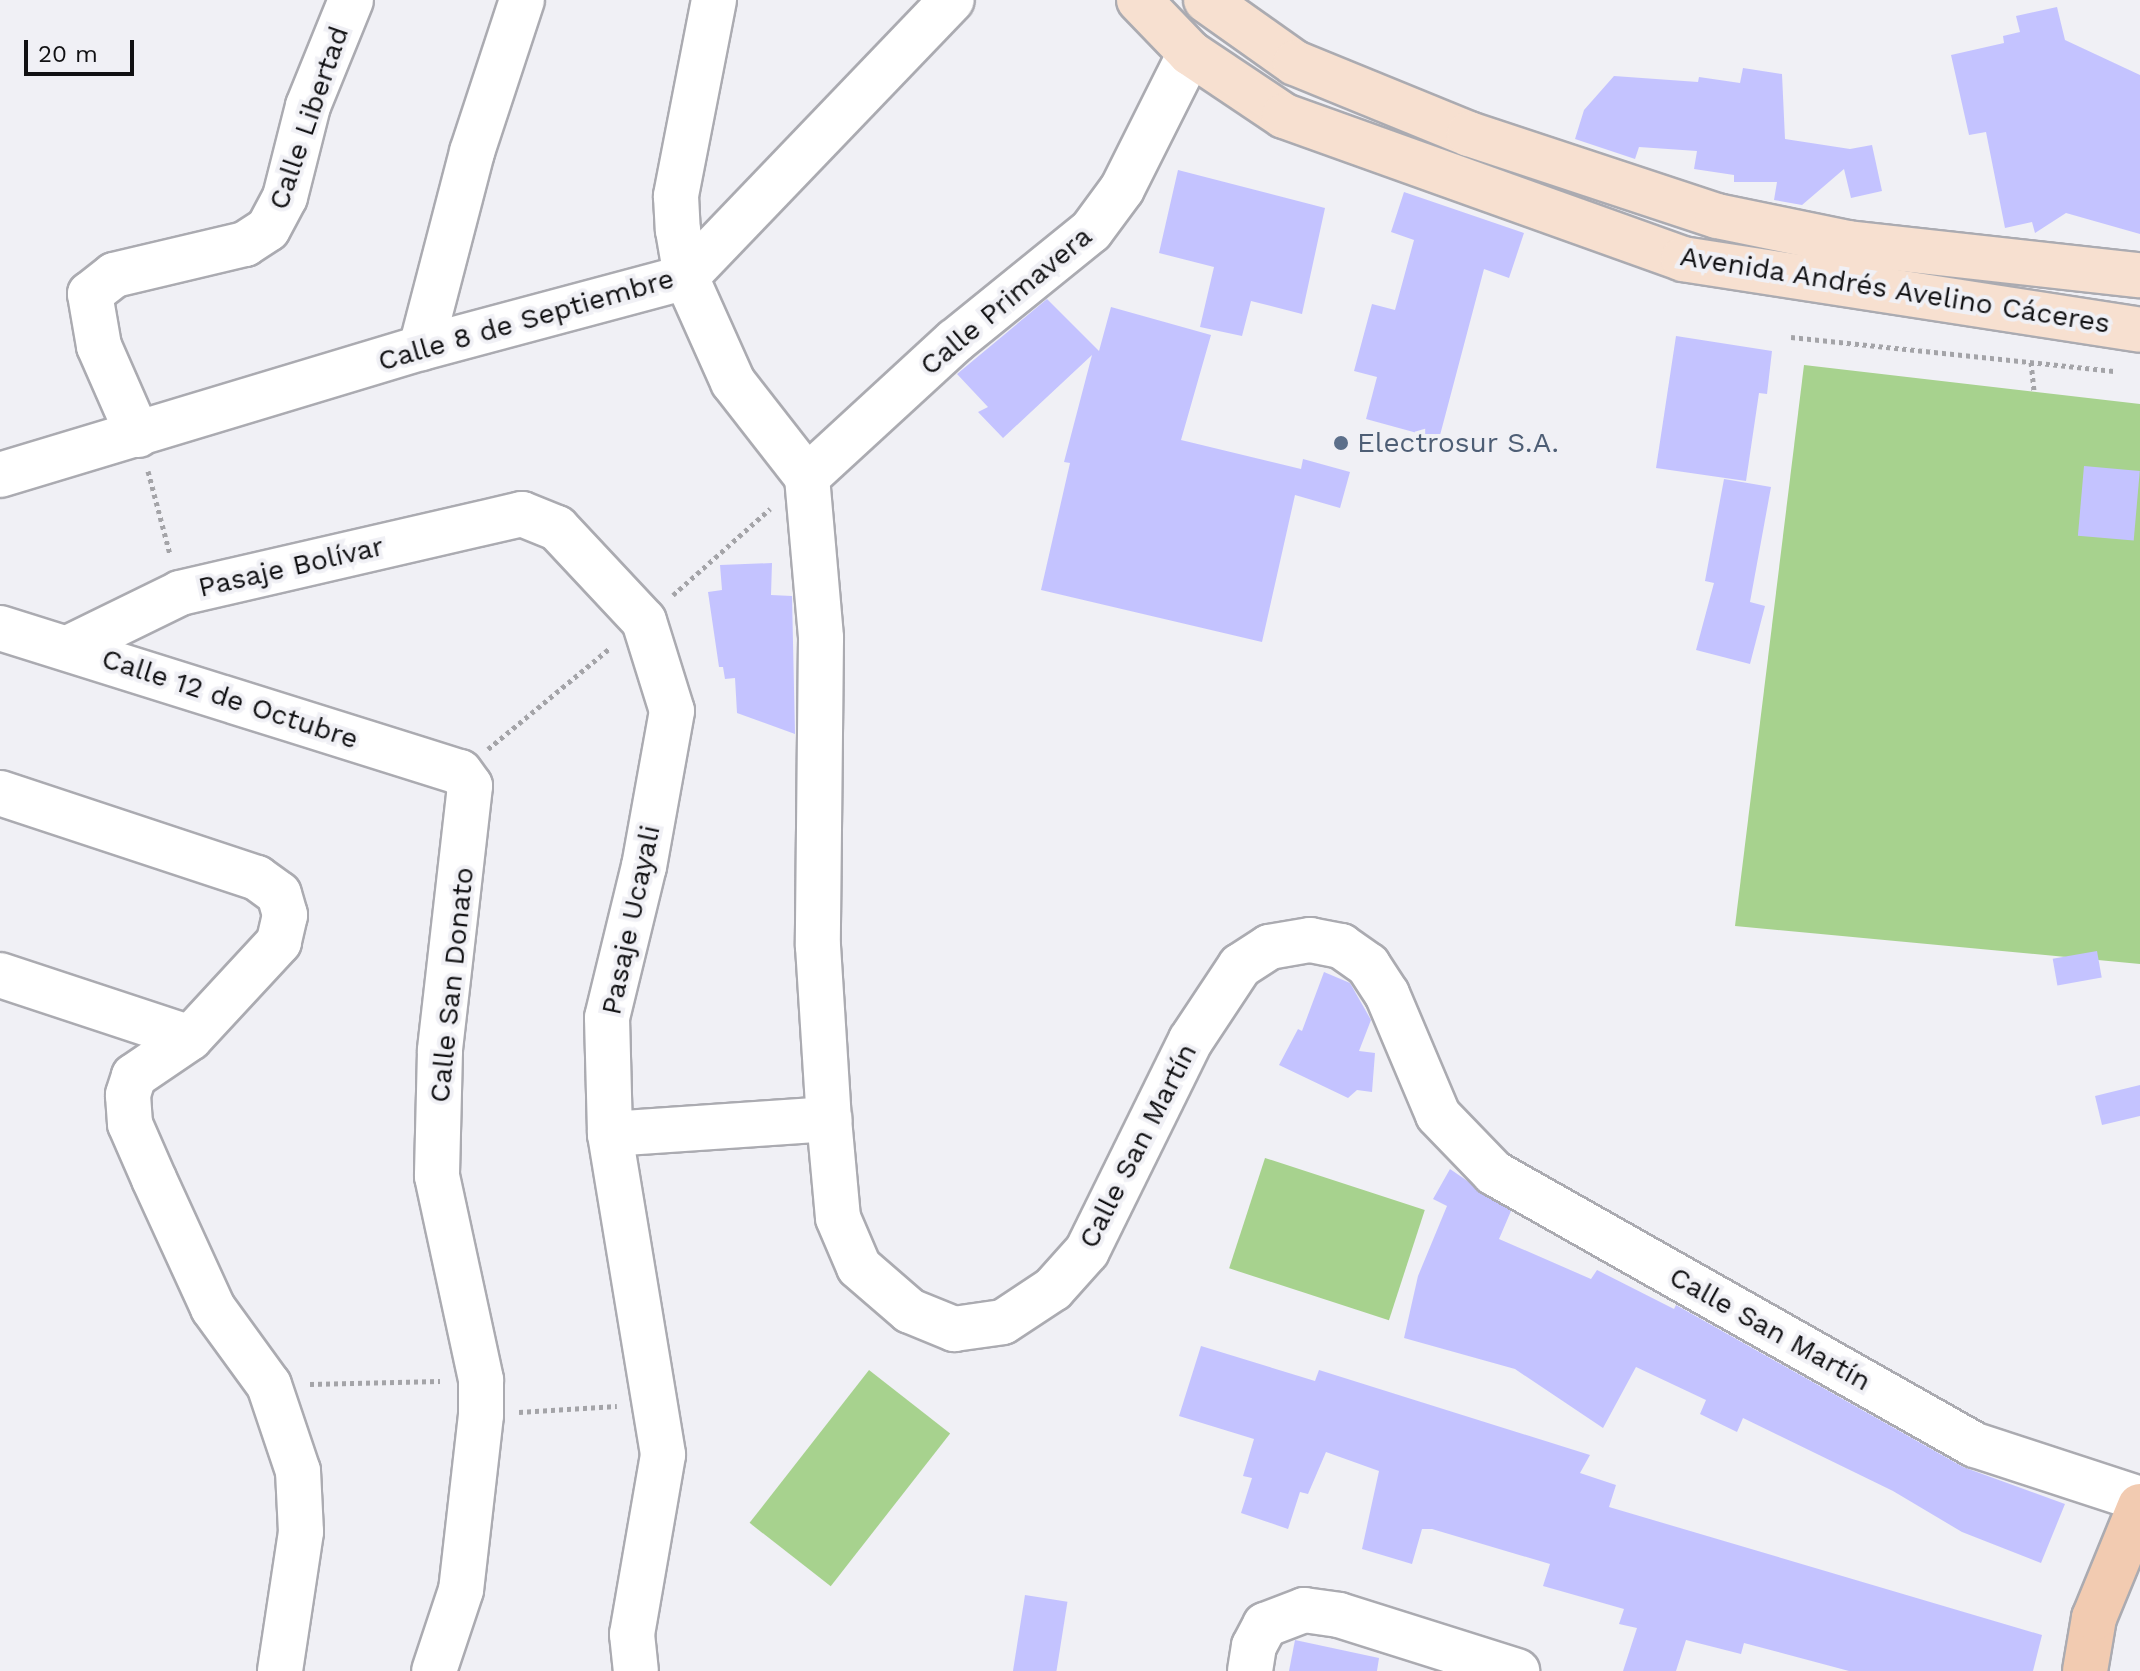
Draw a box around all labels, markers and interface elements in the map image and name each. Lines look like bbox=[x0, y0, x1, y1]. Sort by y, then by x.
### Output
street label: Calle Libertad bbox=[262, 22, 356, 214]
scale bar bbox=[28, 24, 138, 74]
text: 20 m bbox=[38, 40, 98, 68]
street label: Calle Primavera bbox=[913, 220, 1099, 382]
street label: Avenida Andrés Avelino Cáceres bbox=[1676, 239, 2114, 341]
street label: Calle 8 de Septiembre bbox=[374, 262, 678, 378]
place label: Electrosur S.A. bbox=[1357, 426, 1560, 460]
marker: Electrosur S.A. bbox=[1332, 434, 1350, 452]
street label: Pasaje Bolívar bbox=[195, 529, 387, 605]
street label: Calle 12 de Octubre bbox=[97, 642, 363, 756]
street label: Pasaje Ucayali bbox=[595, 822, 667, 1018]
street label: Calle San Donato bbox=[423, 866, 481, 1104]
street label: Calle San Martín bbox=[1072, 1038, 1204, 1254]
street label: Calle San Martín bbox=[1663, 1260, 1877, 1398]

